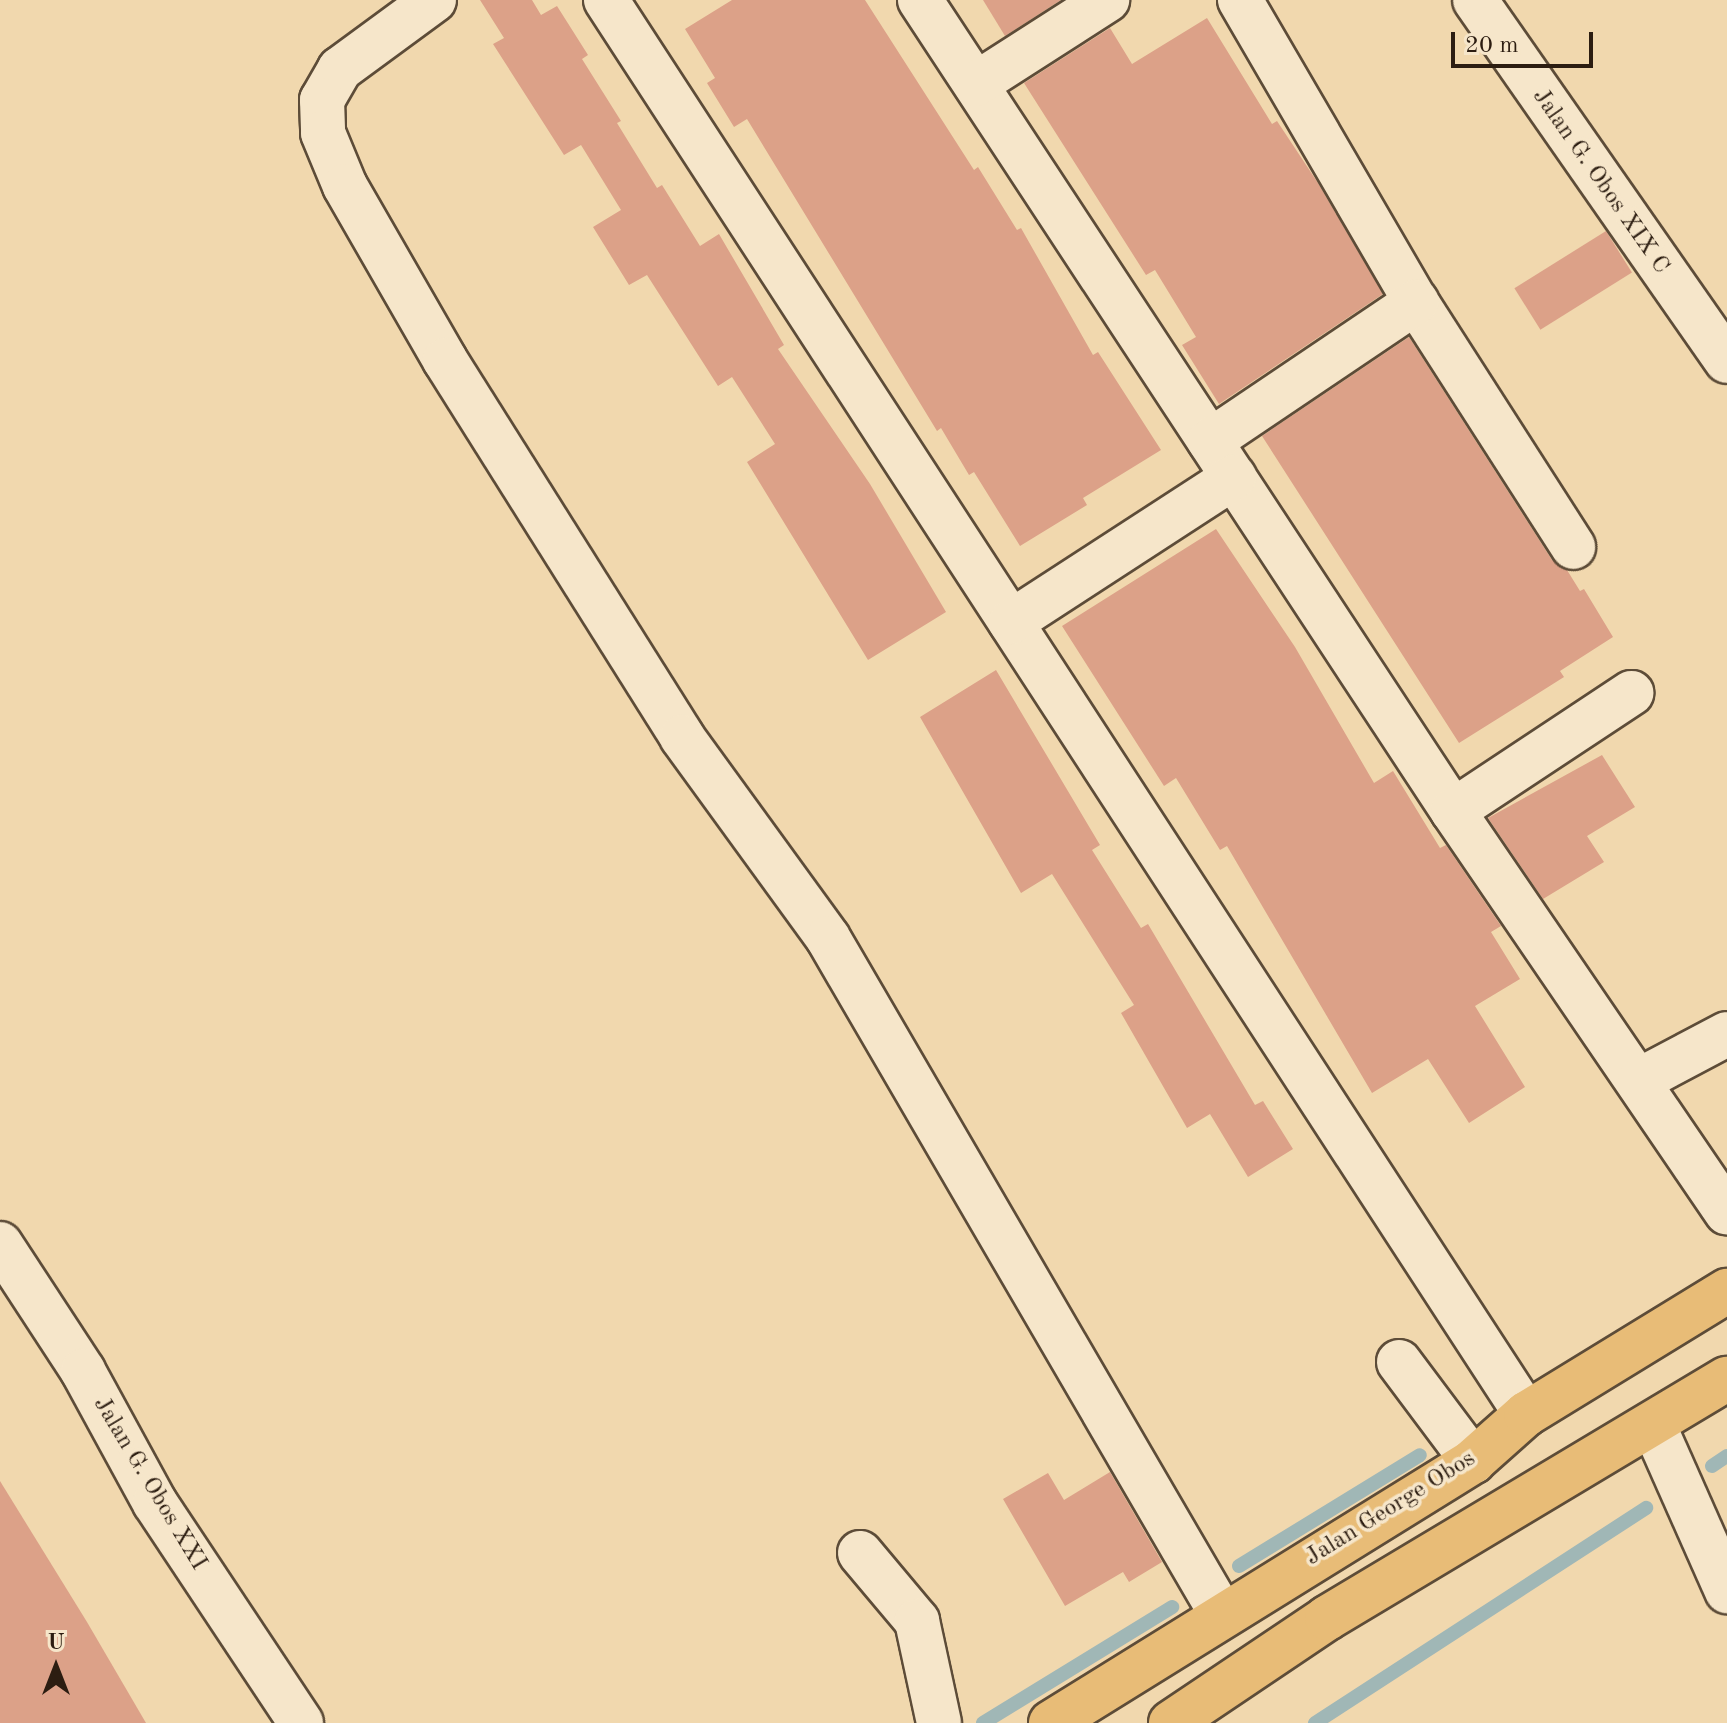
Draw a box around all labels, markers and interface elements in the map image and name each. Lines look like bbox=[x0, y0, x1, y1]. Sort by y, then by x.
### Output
scale bar bbox=[1455, 16, 1597, 66]
text: 20 m bbox=[1465, 34, 1519, 58]
street label: Jalan G. Obos XIX C bbox=[1525, 84, 1675, 280]
street label: Jalan G. Obos XXI bbox=[86, 1392, 212, 1576]
street label: Jalan George Obos bbox=[1301, 1445, 1481, 1573]
north arrow bbox=[16, 1627, 96, 1707]
text: U bbox=[47, 1632, 65, 1654]

